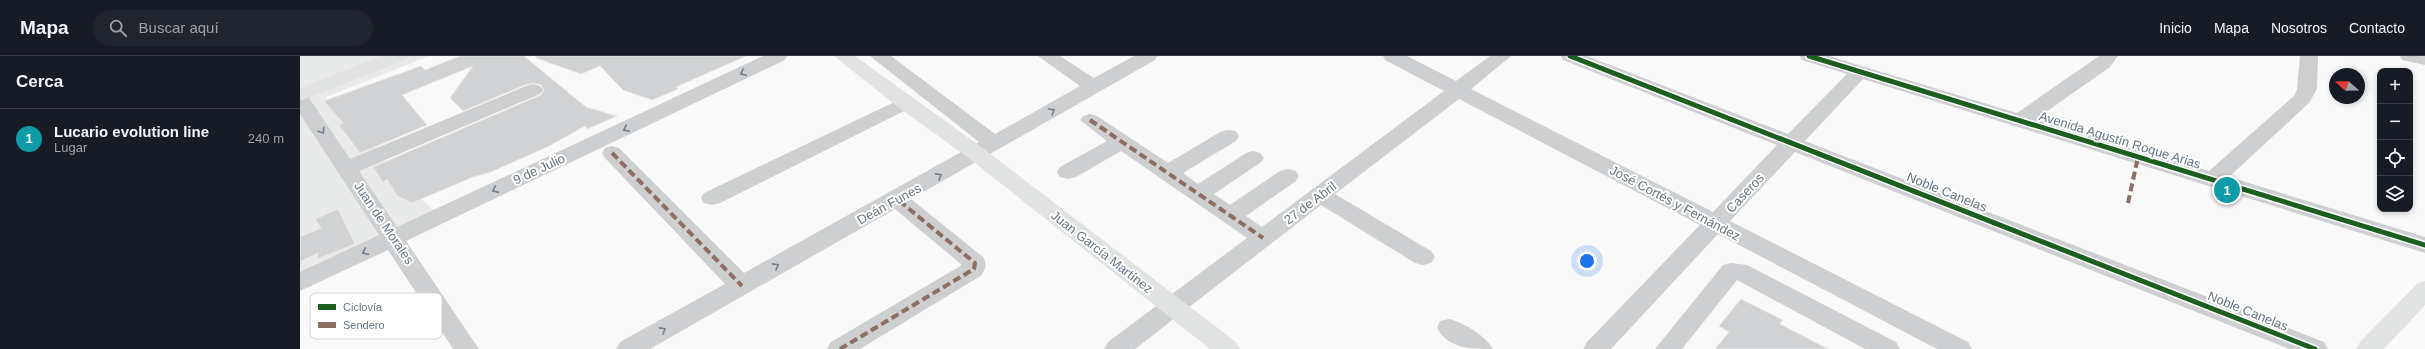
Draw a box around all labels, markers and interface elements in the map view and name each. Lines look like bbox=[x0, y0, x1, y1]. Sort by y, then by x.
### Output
search box bbox=[93, 10, 373, 46]
text: Mapa bbox=[20, 17, 69, 38]
icon: search bbox=[107, 17, 129, 39]
text: Buscar aquí bbox=[139, 19, 219, 36]
text: Inicio bbox=[2159, 20, 2192, 36]
text: Mapa bbox=[2214, 20, 2249, 36]
text: Nosotros bbox=[2271, 20, 2327, 36]
text: Contacto bbox=[2349, 20, 2405, 36]
one-way arrow bbox=[740, 68, 747, 76]
north arrow bbox=[2329, 68, 2365, 104]
map controls bbox=[2377, 68, 2413, 212]
button: + bbox=[2377, 68, 2413, 104]
text: Cerca bbox=[16, 72, 63, 91]
button: − bbox=[2377, 104, 2413, 140]
street label: Avenida Agustín Roque Arias bbox=[2037, 108, 2203, 172]
one-way arrow bbox=[1048, 109, 1055, 116]
text: Lucario evolution line bbox=[54, 123, 209, 140]
one-way arrow bbox=[622, 124, 630, 132]
one-way arrow bbox=[317, 127, 325, 134]
text: 1 bbox=[25, 131, 33, 146]
text: 240 m bbox=[248, 131, 284, 146]
text: Lugar bbox=[54, 140, 87, 155]
button: locate bbox=[2377, 140, 2413, 176]
street label: 9 de Julio bbox=[511, 150, 567, 188]
street label: José Cortés y Fernández bbox=[1607, 162, 1743, 244]
street label: Noble Canelas bbox=[1905, 169, 1990, 215]
street label: Caseros bbox=[1723, 170, 1767, 216]
one-way arrow bbox=[935, 173, 942, 180]
pin: 1 bbox=[2214, 175, 2240, 205]
button: layers bbox=[2377, 176, 2413, 212]
street label: 27 de Abril bbox=[1281, 178, 1339, 227]
street label: Juan de Morales bbox=[351, 179, 417, 267]
street label: Deán Funes bbox=[854, 180, 924, 228]
one-way arrow bbox=[492, 185, 500, 193]
street label: Juan García Martínez bbox=[1048, 208, 1156, 296]
one-way arrow bbox=[362, 247, 370, 255]
your location bbox=[1577, 251, 1597, 271]
one-way arrow bbox=[772, 264, 779, 271]
street label: Noble Canelas bbox=[2206, 288, 2291, 334]
legend bbox=[310, 293, 442, 339]
text: Ciclovía bbox=[343, 301, 383, 313]
text: Sendero bbox=[343, 319, 385, 331]
one-way arrow bbox=[659, 327, 666, 334]

